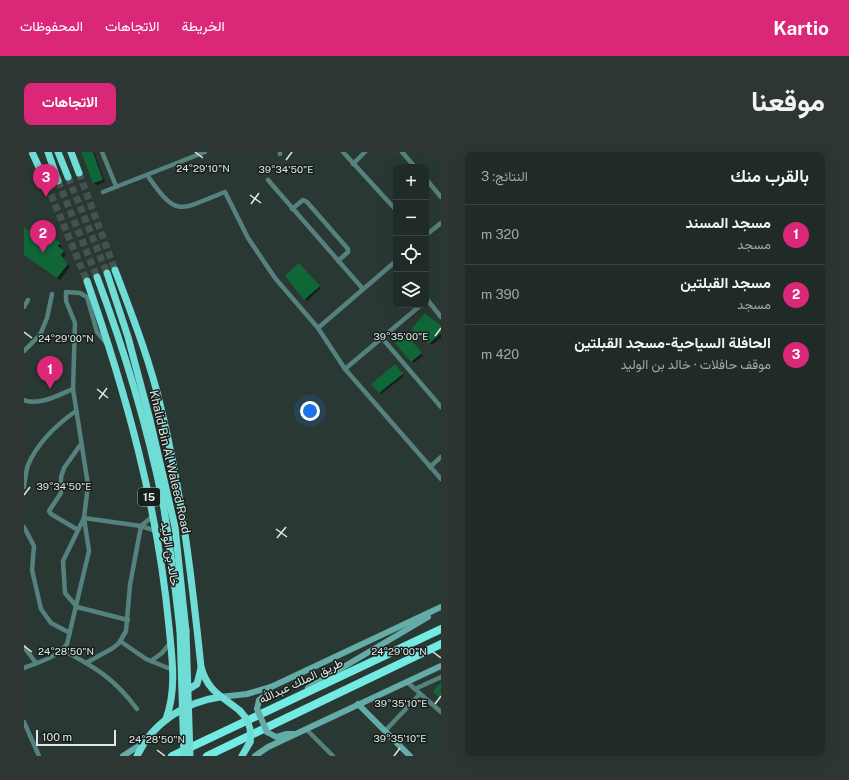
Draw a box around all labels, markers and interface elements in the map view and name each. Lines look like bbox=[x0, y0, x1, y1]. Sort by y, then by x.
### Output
text: Kartio bbox=[773, 17, 829, 39]
text: المحفوظات bbox=[20, 18, 83, 34]
text: الاتجاهات bbox=[105, 18, 159, 34]
text: الخريطة bbox=[181, 18, 225, 34]
button: الاتجاهات bbox=[24, 83, 116, 125]
text: موقعنا bbox=[751, 84, 825, 117]
text: 24°29'10"N bbox=[176, 162, 230, 174]
text: 39°34'50"E bbox=[258, 163, 314, 175]
pin: 3 bbox=[33, 164, 59, 197]
map controls bbox=[393, 164, 429, 308]
button: + bbox=[393, 164, 429, 200]
text: بالقرب منك bbox=[731, 166, 809, 186]
text: النتائج: 3 bbox=[481, 169, 528, 184]
button: − bbox=[393, 200, 429, 236]
text: مسجد المسند bbox=[686, 214, 771, 231]
pin: 2 bbox=[30, 220, 56, 253]
text: 320 m bbox=[481, 227, 519, 242]
text: 1 bbox=[793, 227, 799, 242]
button: locate bbox=[393, 236, 429, 272]
text: مسجد bbox=[737, 237, 771, 252]
button: layers bbox=[393, 272, 429, 308]
text: مسجد القبلتين bbox=[680, 274, 771, 291]
text: 390 m bbox=[481, 287, 520, 302]
text: 2 bbox=[792, 287, 800, 302]
text: مسجد bbox=[737, 297, 771, 312]
text: 39°35'00"E bbox=[374, 330, 428, 342]
text: 24°29'00"N bbox=[38, 332, 94, 344]
text: الحافلة السياحية-مسجد القبلتين bbox=[574, 334, 771, 351]
text: 420 m bbox=[481, 347, 519, 362]
text: 3 bbox=[792, 347, 800, 362]
pin: 1 bbox=[37, 356, 63, 389]
text: موقف حافلات · خالد بن الوليد bbox=[620, 357, 771, 372]
street label: Khalid Bin Al Waleed Road bbox=[147, 389, 193, 535]
your location bbox=[300, 401, 320, 421]
text: 39°34'50"E bbox=[36, 480, 92, 492]
road number: 15 bbox=[138, 488, 160, 506]
street label: خالد بن الوليد bbox=[157, 521, 182, 587]
text: 24°28'50"N bbox=[38, 645, 94, 657]
text: 24°29'00"N bbox=[371, 645, 427, 657]
street label: طريق الملك عبدالله bbox=[257, 655, 346, 707]
text: 39°35'10"E bbox=[375, 697, 427, 709]
scale bar bbox=[36, 728, 116, 747]
text: 100 m bbox=[42, 731, 72, 743]
text: 39°35'10"E bbox=[374, 732, 426, 744]
text: 24°28'50"N bbox=[129, 733, 185, 745]

